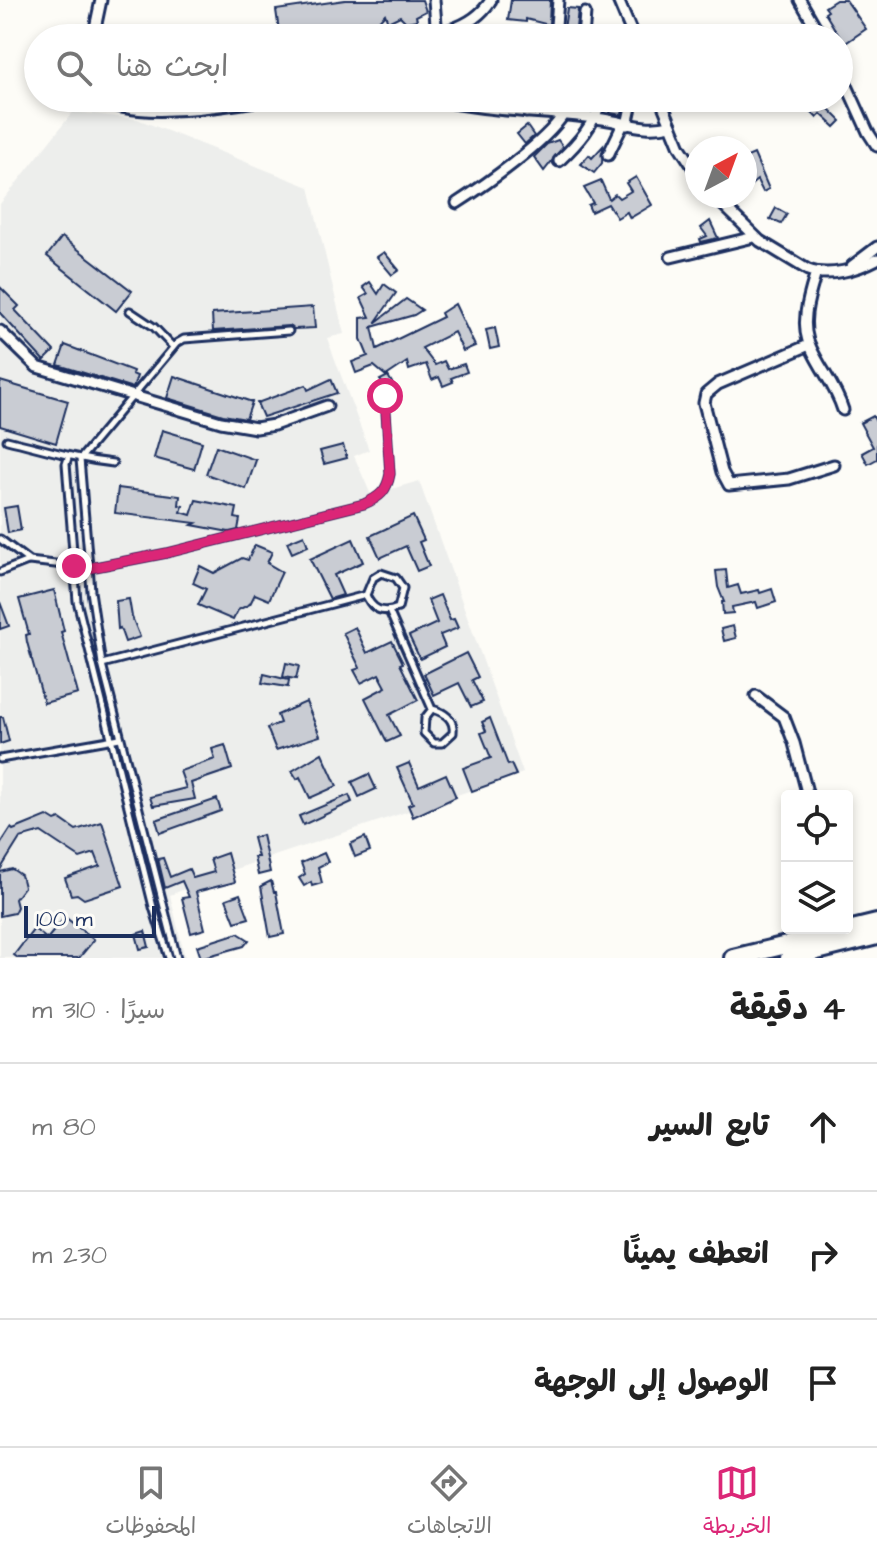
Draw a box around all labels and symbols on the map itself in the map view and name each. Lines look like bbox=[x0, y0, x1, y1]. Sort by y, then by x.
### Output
north arrow bbox=[685, 136, 757, 208]
route start bbox=[367, 378, 403, 414]
route end bbox=[56, 548, 92, 584]
scale bar bbox=[24, 902, 156, 938]

